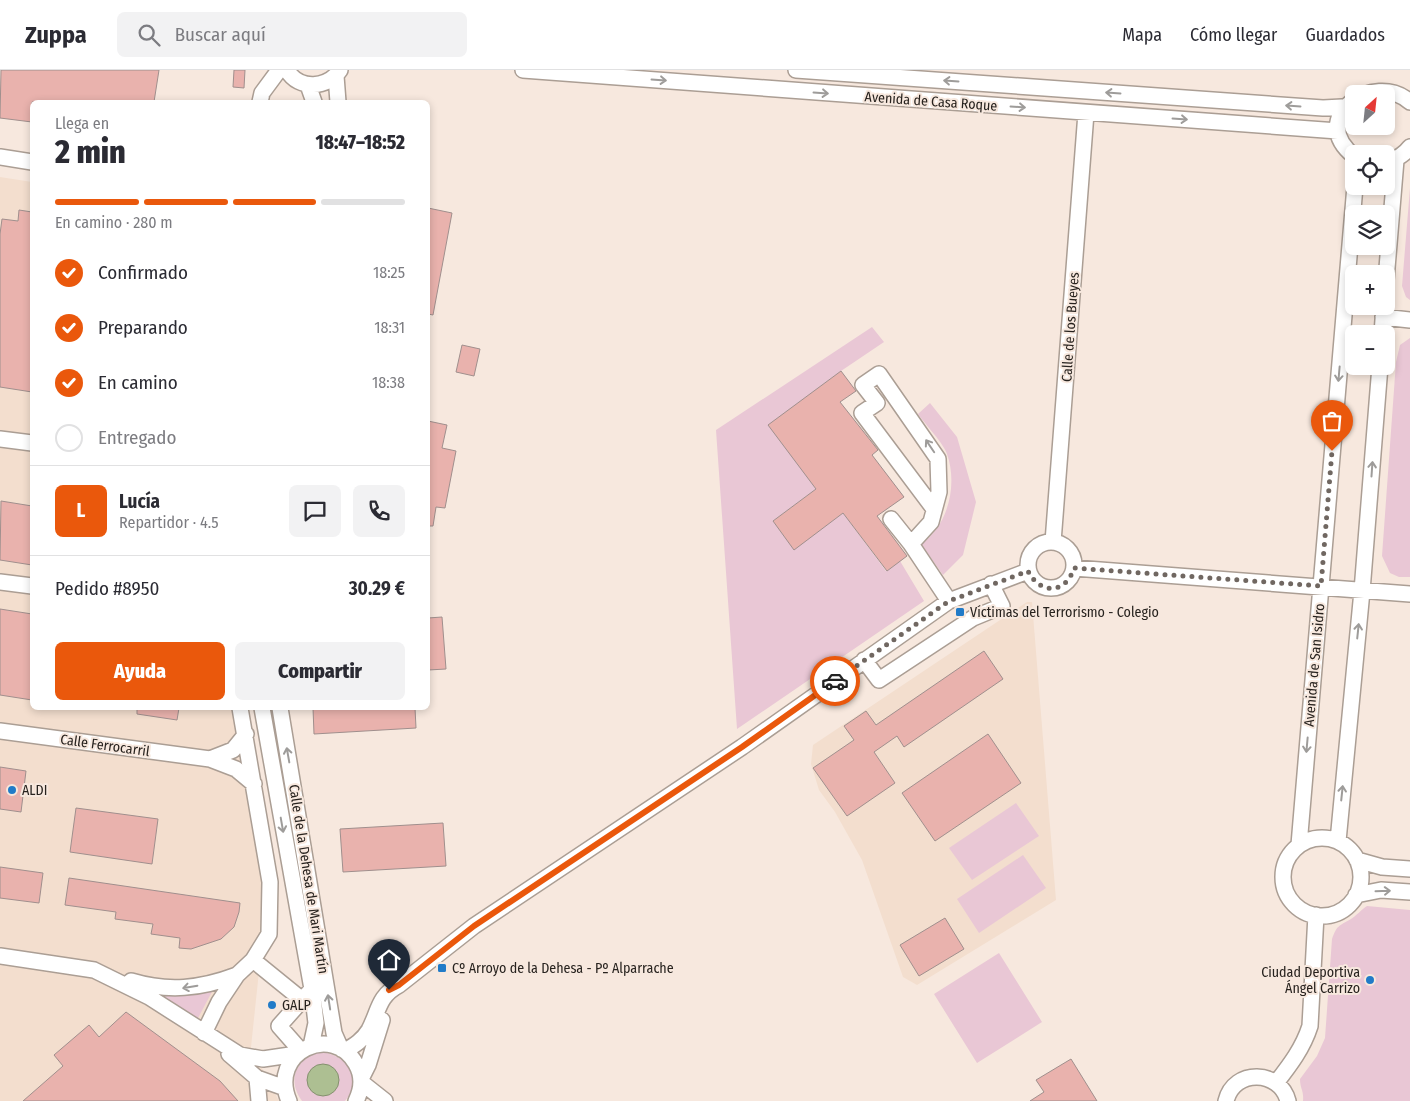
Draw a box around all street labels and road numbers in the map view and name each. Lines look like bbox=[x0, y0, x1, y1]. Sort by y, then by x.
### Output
street label: Avenida de Casa Roque bbox=[864, 88, 998, 115]
street label: Calle de los Bueyes bbox=[1058, 272, 1083, 383]
street label: Avenida de San Isidro bbox=[1301, 603, 1328, 727]
street label: Calle Ferrocarril bbox=[59, 731, 151, 760]
street label: Calle de la Dehesa de Mari Martín bbox=[285, 783, 332, 975]

